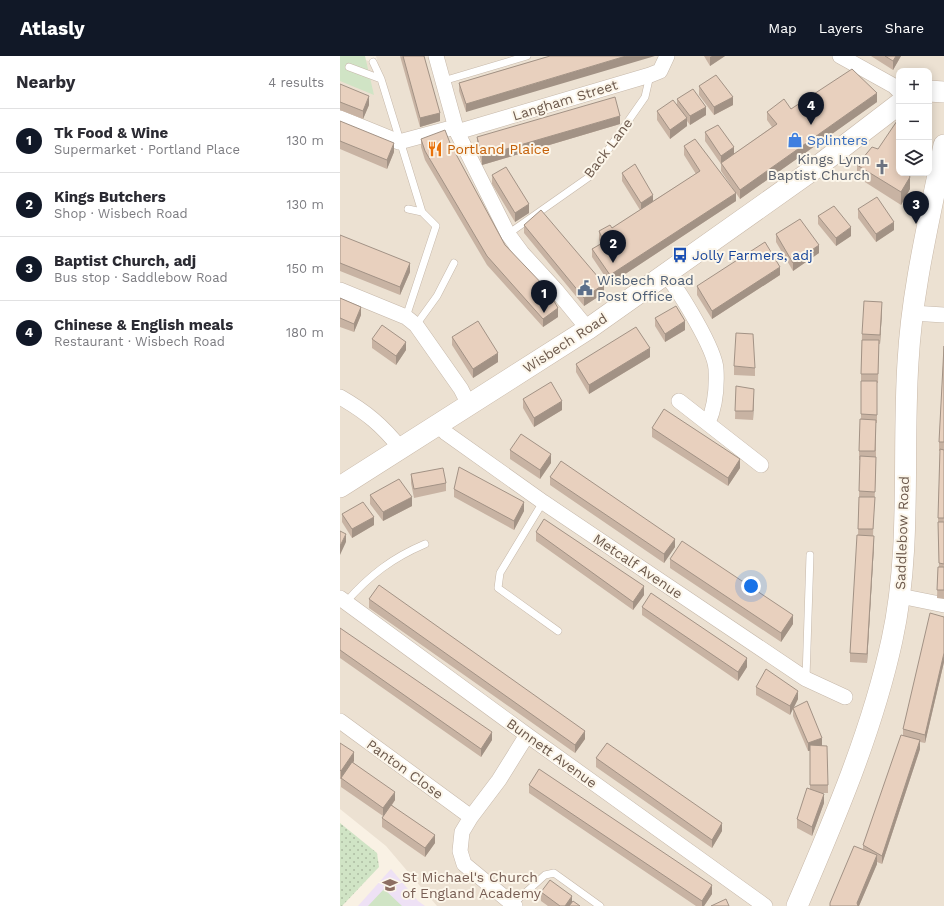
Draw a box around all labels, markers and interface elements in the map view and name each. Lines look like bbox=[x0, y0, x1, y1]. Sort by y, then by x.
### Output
text: Atlasly bbox=[20, 17, 85, 40]
text: Map bbox=[768, 20, 797, 36]
text: Layers bbox=[819, 20, 863, 36]
text: Share bbox=[885, 20, 924, 36]
map controls bbox=[896, 68, 932, 176]
button: + bbox=[896, 68, 932, 104]
text: Nearby bbox=[16, 72, 75, 92]
text: 4 results bbox=[268, 75, 324, 90]
street label: Langham Street bbox=[510, 76, 620, 124]
pin: 4 bbox=[798, 92, 824, 125]
button: − bbox=[896, 104, 932, 140]
street label: Back Lane bbox=[580, 115, 636, 181]
text: Tk Food & Wine bbox=[54, 124, 168, 142]
shop icon: Splinters bbox=[786, 131, 804, 149]
place label: Splinters bbox=[807, 132, 868, 148]
text: 1 bbox=[26, 133, 32, 148]
text: 130 m bbox=[286, 133, 324, 148]
restaurant icon: Portland Plaice bbox=[426, 140, 444, 158]
button: layers bbox=[896, 140, 932, 176]
place label: Portland Plaice bbox=[447, 141, 550, 157]
text: Supermarket · Portland Place bbox=[54, 142, 240, 157]
place label: Kings Lynn Baptist Church bbox=[768, 151, 870, 183]
church icon: Kings Lynn Baptist Church bbox=[873, 158, 891, 176]
text: Kings Butchers bbox=[54, 188, 166, 206]
pin: 3 bbox=[903, 191, 929, 224]
text: 2 bbox=[25, 197, 33, 212]
text: 130 m bbox=[286, 197, 324, 212]
text: Shop · Wisbech Road bbox=[54, 206, 188, 221]
pin: 2 bbox=[600, 230, 626, 263]
bus stop icon: Jolly Farmers, adj bbox=[671, 246, 689, 264]
place label: Jolly Farmers, adj bbox=[692, 247, 813, 263]
text: Baptist Church, adj bbox=[54, 252, 196, 270]
text: 3 bbox=[25, 261, 33, 276]
text: 150 m bbox=[286, 261, 324, 276]
text: Bus stop · Saddlebow Road bbox=[54, 270, 228, 285]
place label: Wisbech Road Post Office bbox=[597, 272, 694, 304]
public building icon: Wisbech Road Post Office bbox=[576, 279, 594, 297]
pin: 1 bbox=[531, 280, 557, 313]
street label: Wisbech Road bbox=[520, 310, 610, 376]
text: Chinese & English meals bbox=[54, 316, 233, 334]
text: 4 bbox=[25, 325, 33, 340]
text: 180 m bbox=[286, 325, 324, 340]
text: Restaurant · Wisbech Road bbox=[54, 334, 225, 349]
street label: Saddlebow Road bbox=[892, 476, 912, 590]
street label: Metcalf Avenue bbox=[590, 530, 686, 602]
your location bbox=[741, 576, 761, 596]
street label: Bunnett Avenue bbox=[504, 715, 600, 791]
street label: Panton Close bbox=[364, 736, 446, 802]
place label: St Michael's Church of England Academy bbox=[402, 869, 542, 901]
school or university icon: St Michael's Church of England Academy bbox=[381, 876, 399, 894]

